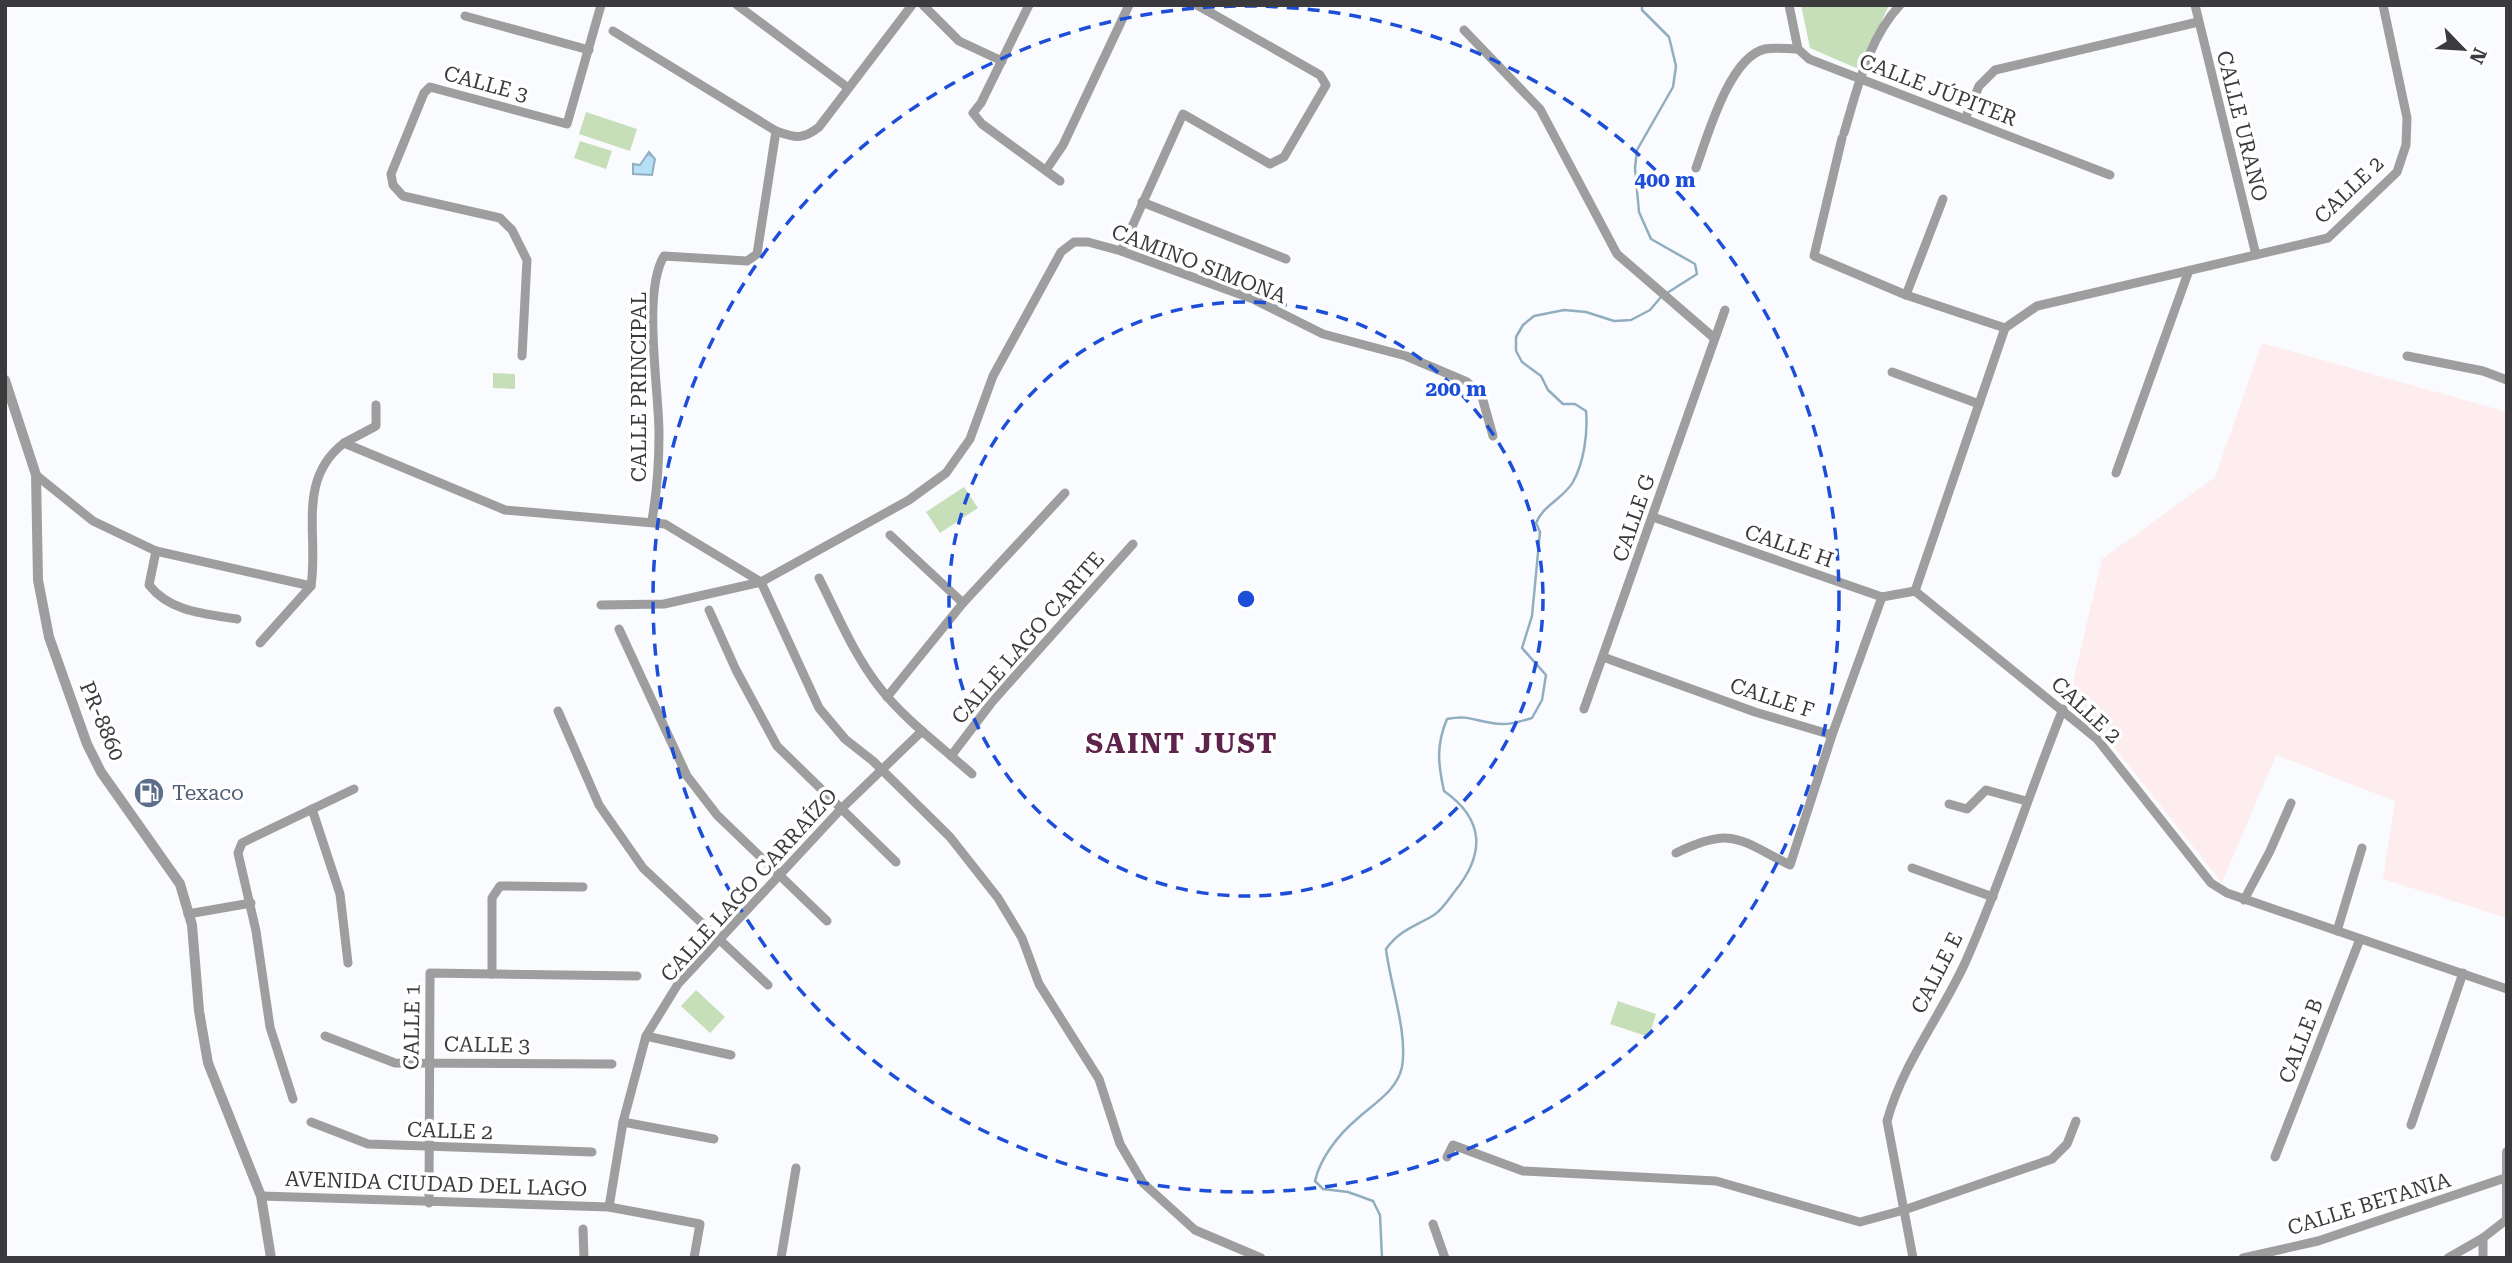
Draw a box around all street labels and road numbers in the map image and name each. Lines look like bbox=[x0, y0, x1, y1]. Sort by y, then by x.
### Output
street label: CALLE JÚPITER bbox=[1856, 48, 2021, 131]
street label: CALLE URANO bbox=[2212, 48, 2272, 204]
street label: CALLE 3 bbox=[441, 61, 531, 107]
street label: CALLE 2 bbox=[2310, 151, 2388, 229]
street label: CAMINO SIMONA bbox=[1108, 220, 1290, 309]
street label: CALLE PRINCIPAL bbox=[627, 292, 651, 482]
street label: CALLE G bbox=[1608, 471, 1660, 565]
street label: CALLE H bbox=[1742, 520, 1836, 572]
street label: CALLE LAGO CARITE bbox=[947, 547, 1109, 729]
street label: CALLE 2 bbox=[2046, 672, 2126, 748]
street label: CALLE F bbox=[1727, 673, 1817, 723]
street label: PR-8860 bbox=[75, 678, 129, 764]
street label: CALLE LAGO CARRAÍZO bbox=[655, 783, 842, 986]
street label: CALLE E bbox=[1906, 928, 1968, 1018]
street label: CALLE 1 bbox=[399, 984, 425, 1070]
street label: CALLE B bbox=[2274, 995, 2328, 1087]
street label: CALLE 3 bbox=[444, 1032, 530, 1058]
street label: CALLE 2 bbox=[406, 1118, 494, 1144]
street label: AVENIDA CIUDAD DEL LAGO bbox=[285, 1167, 587, 1201]
street label: CALLE BETANIA bbox=[2285, 1168, 2454, 1240]

